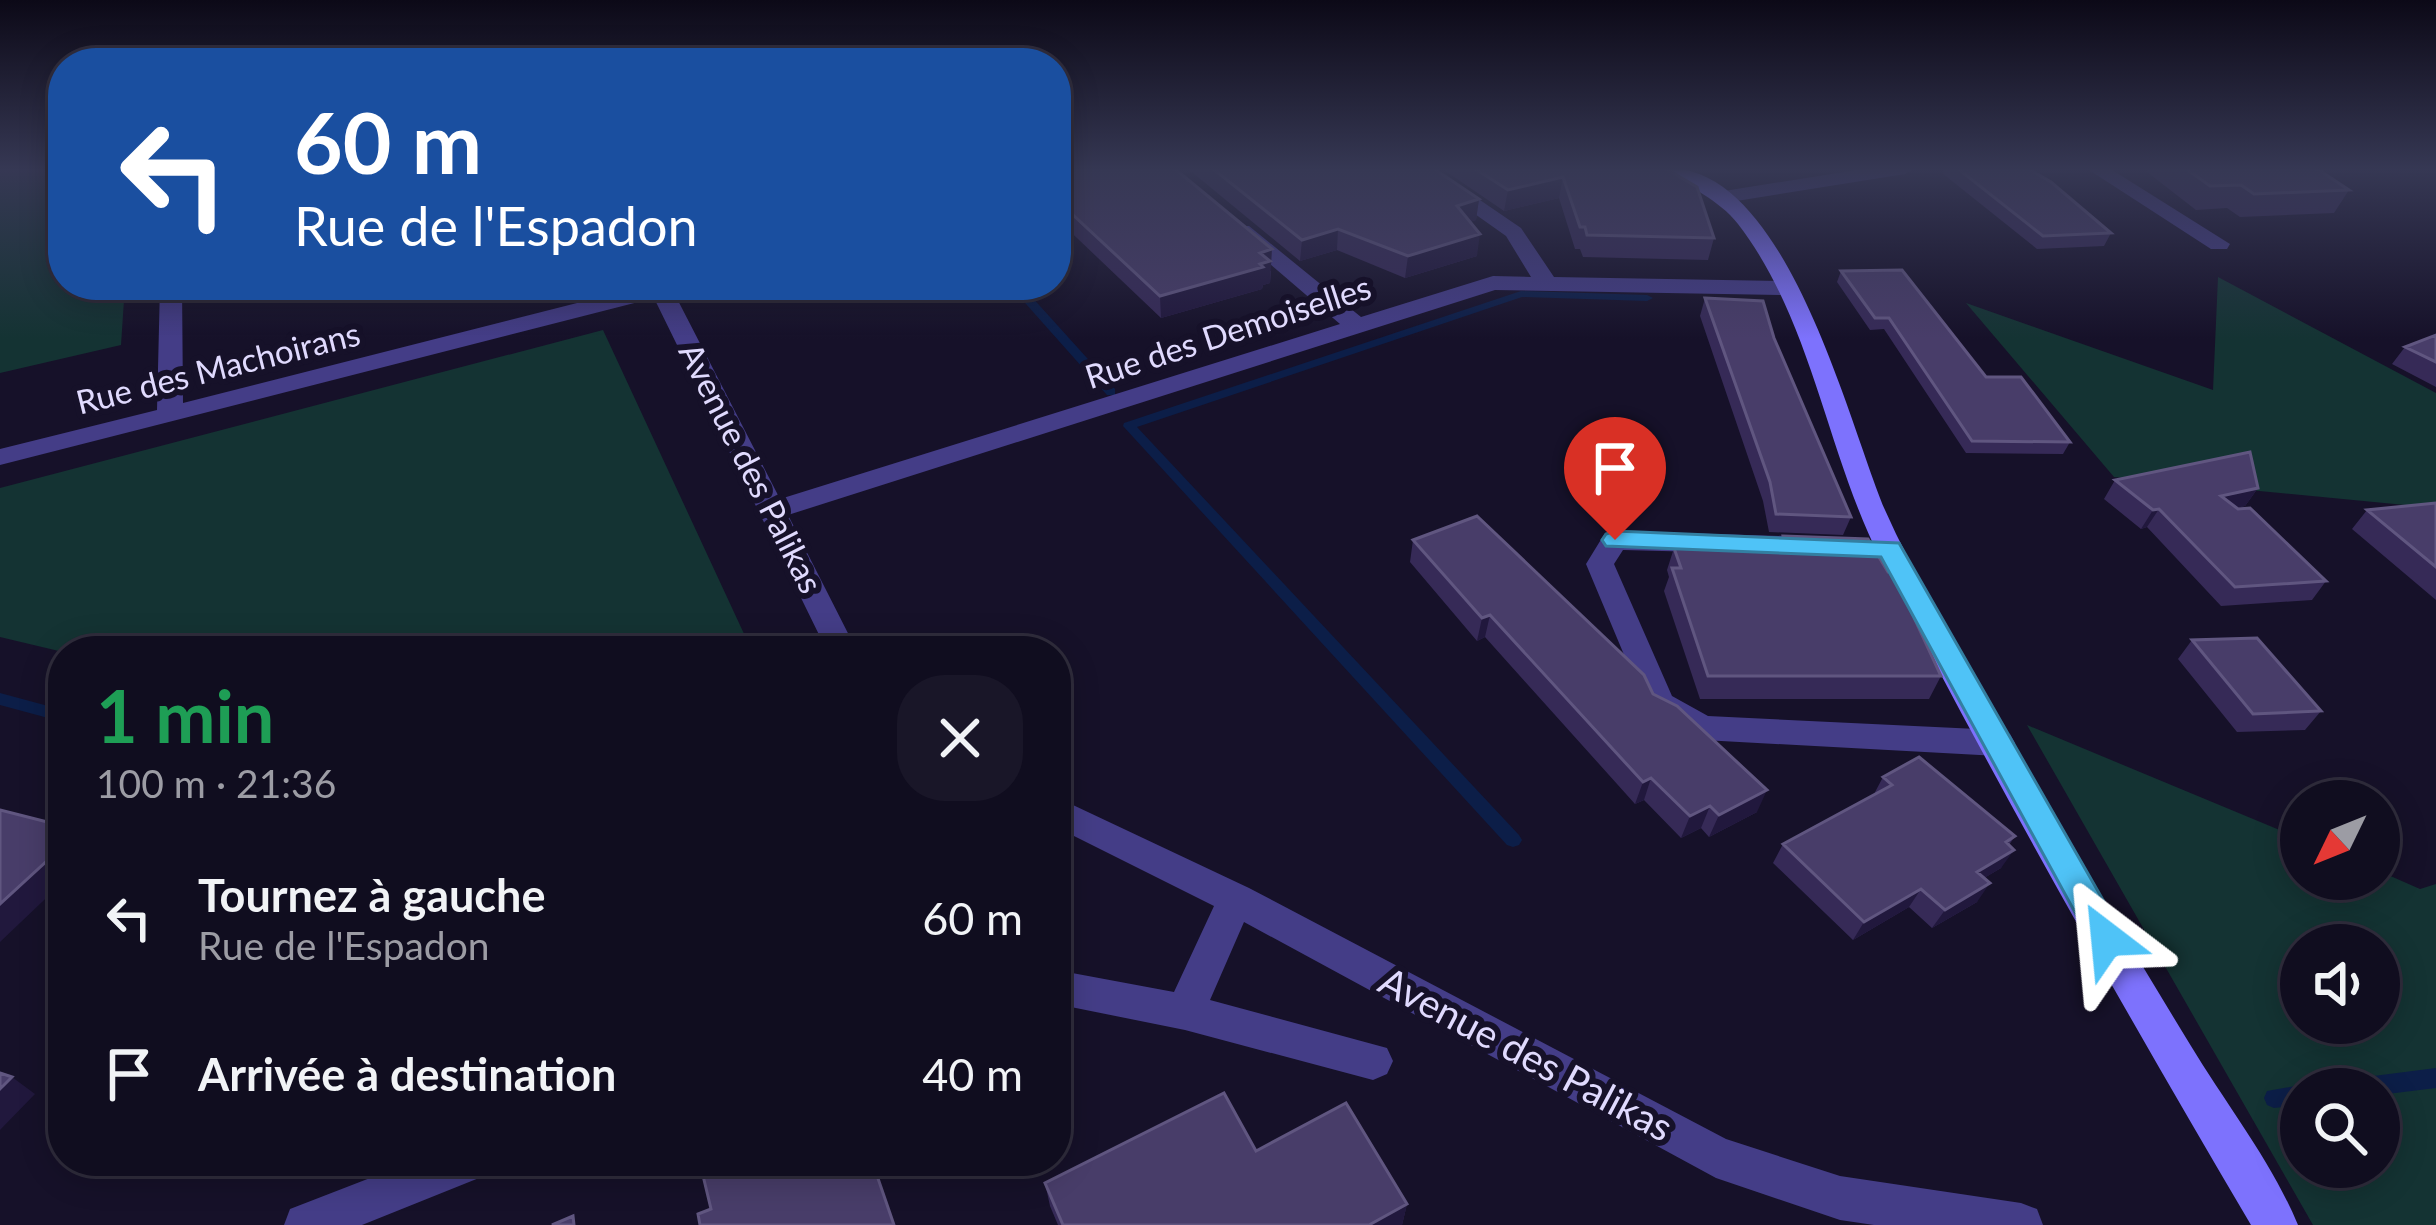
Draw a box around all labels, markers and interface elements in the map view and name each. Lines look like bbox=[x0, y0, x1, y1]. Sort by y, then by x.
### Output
text: 60 m bbox=[294, 91, 482, 192]
icon: left bbox=[96, 96, 252, 252]
text: Rue de l'Espadon bbox=[294, 193, 698, 258]
street label: Rue des Demoiselles bbox=[1080, 266, 1376, 396]
street label: Rue des Machoirans bbox=[72, 312, 364, 422]
street label: Avenue des Palikas bbox=[672, 336, 832, 599]
pin bbox=[1564, 417, 1666, 540]
icon: arrive bbox=[1582, 435, 1648, 501]
text: 1 min bbox=[96, 672, 274, 758]
button: close bbox=[897, 675, 1023, 801]
text: 100 m · 21:36 bbox=[96, 760, 336, 806]
north arrow bbox=[2280, 780, 2400, 900]
map controls bbox=[2280, 780, 2400, 1188]
text: Tournez à gauche bbox=[198, 868, 545, 922]
position arrow bbox=[2044, 876, 2170, 1002]
icon: left bbox=[96, 885, 162, 951]
text: 60 m bbox=[922, 891, 1023, 945]
text: Rue de l'Espadon bbox=[198, 922, 490, 968]
button: sound bbox=[2280, 924, 2400, 1044]
street label: Avenue des Palikas bbox=[1372, 956, 1681, 1150]
icon: arrive bbox=[96, 1041, 162, 1107]
text: Arrivée à destination bbox=[198, 1047, 616, 1101]
text: 40 m bbox=[922, 1047, 1023, 1101]
button: search bbox=[2280, 1068, 2400, 1188]

